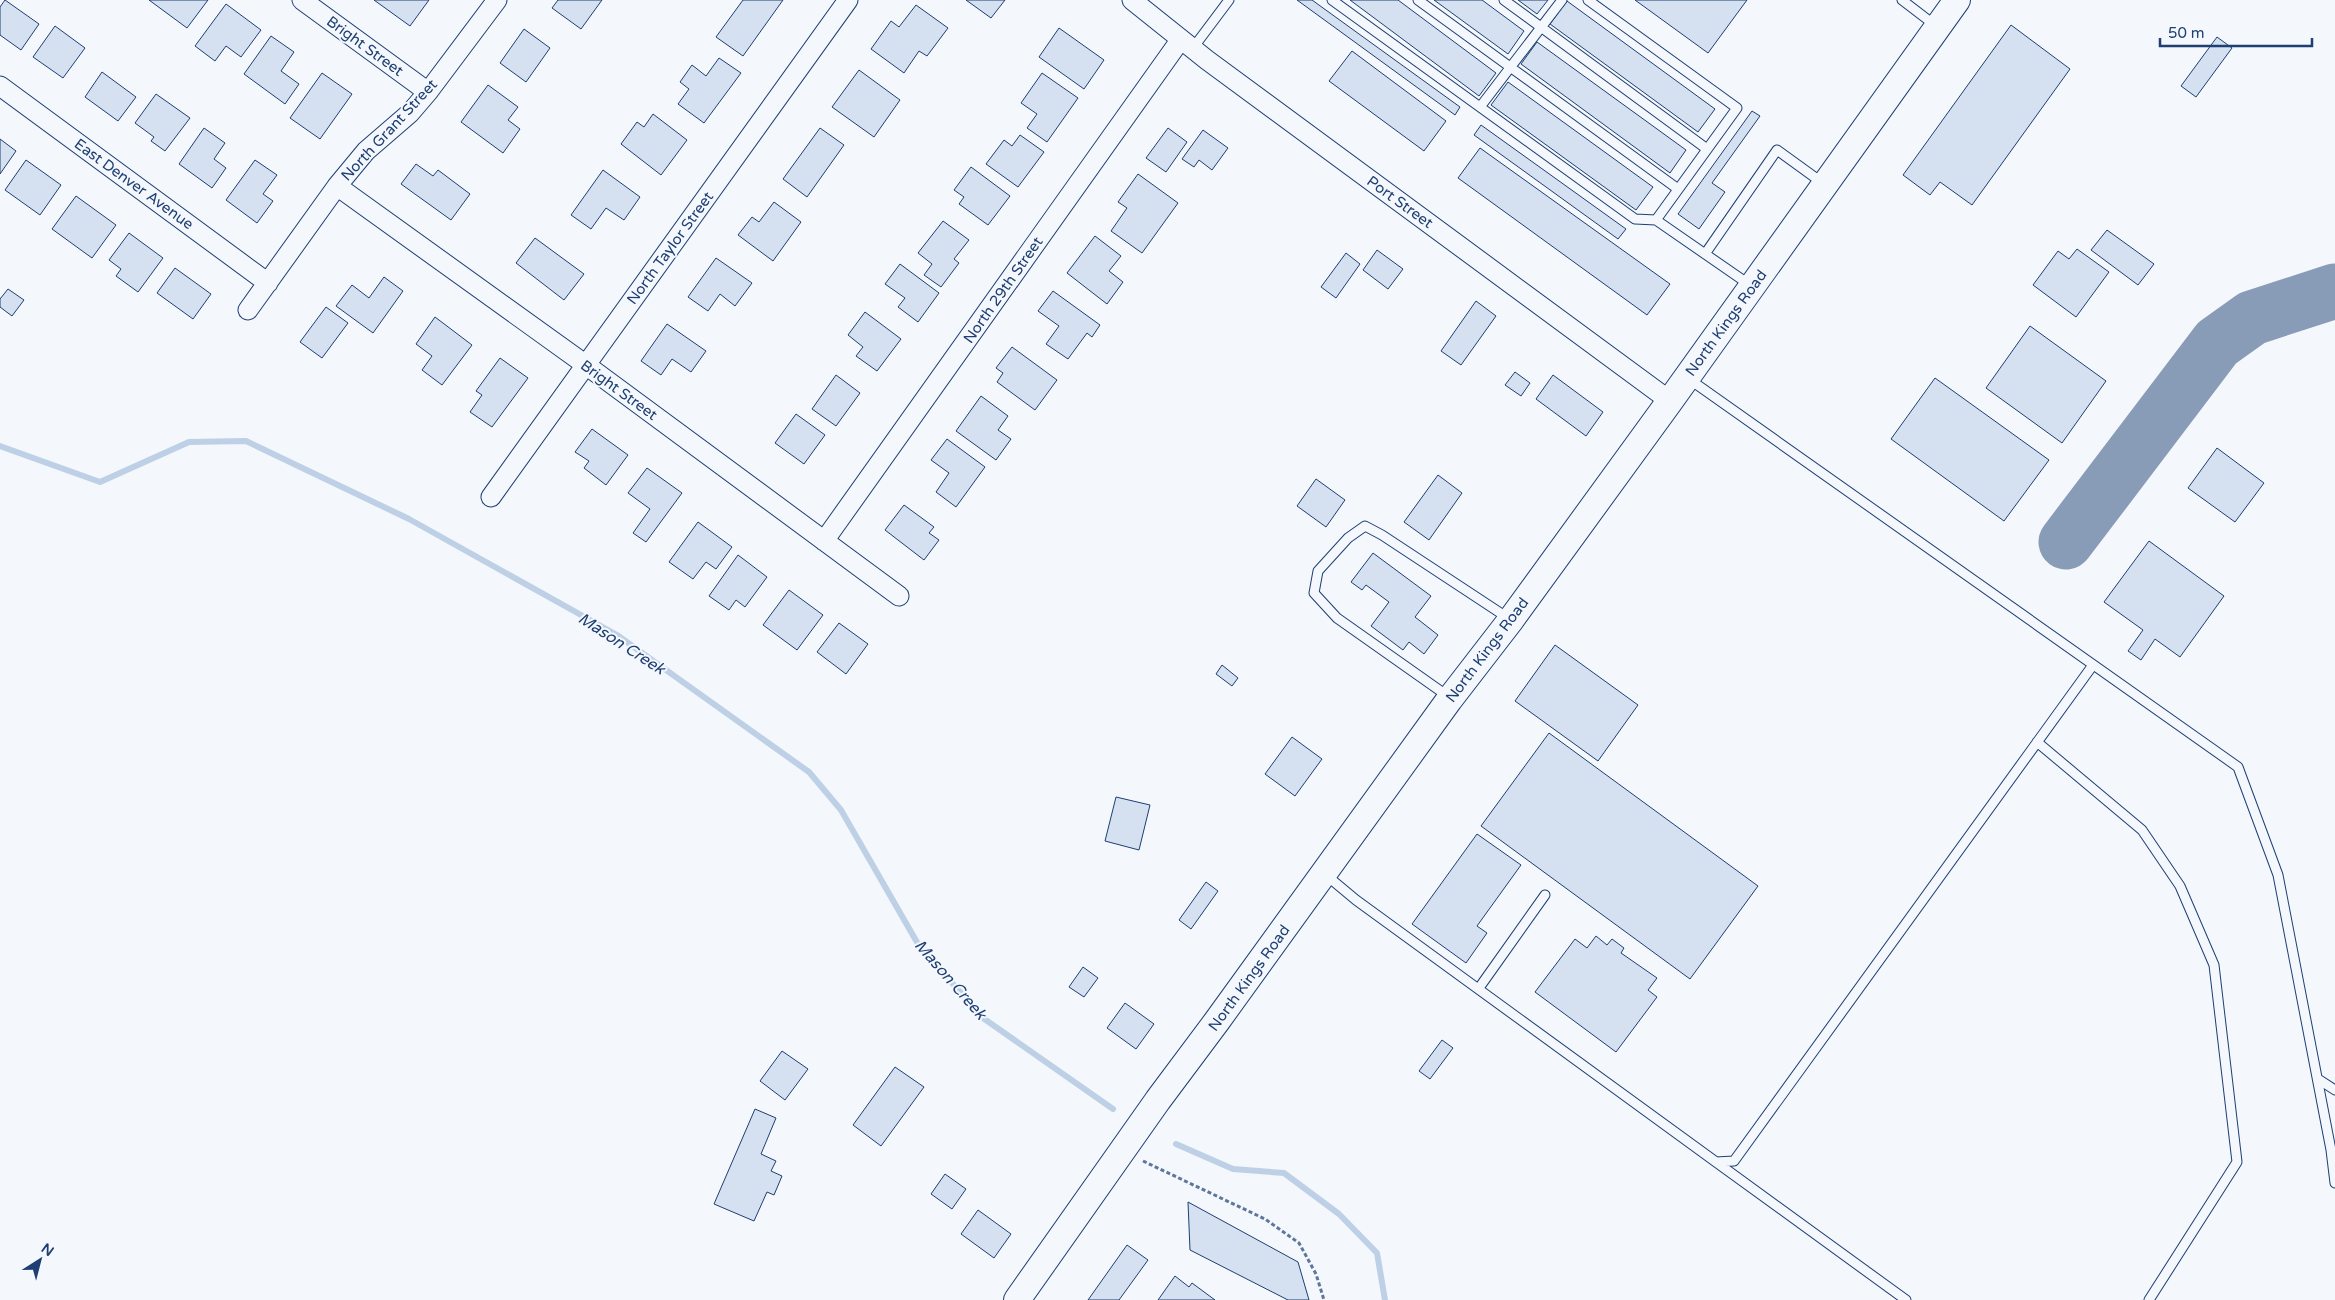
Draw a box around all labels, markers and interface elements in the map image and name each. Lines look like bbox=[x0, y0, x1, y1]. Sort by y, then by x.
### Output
street label: Bright Street bbox=[323, 12, 407, 80]
scale bar bbox=[2160, 15, 2312, 47]
text: 50 m bbox=[2168, 24, 2205, 42]
street label: North Grant Street bbox=[337, 75, 441, 185]
street label: East Denver Avenue bbox=[71, 135, 197, 233]
street label: Port Street bbox=[1363, 172, 1437, 232]
street label: North Taylor Street bbox=[623, 188, 717, 308]
street label: North 29th Street bbox=[960, 233, 1047, 347]
street label: North Kings Road bbox=[1681, 266, 1771, 380]
street label: Bright Street bbox=[577, 356, 661, 424]
street label: North Kings Road bbox=[1442, 594, 1532, 706]
water label: Mason Creek bbox=[574, 608, 670, 680]
street label: North Kings Road bbox=[1204, 921, 1294, 1035]
water label: Mason Creek bbox=[910, 936, 991, 1025]
north arrow bbox=[15, 1235, 65, 1285]
text: N bbox=[38, 1240, 57, 1260]

